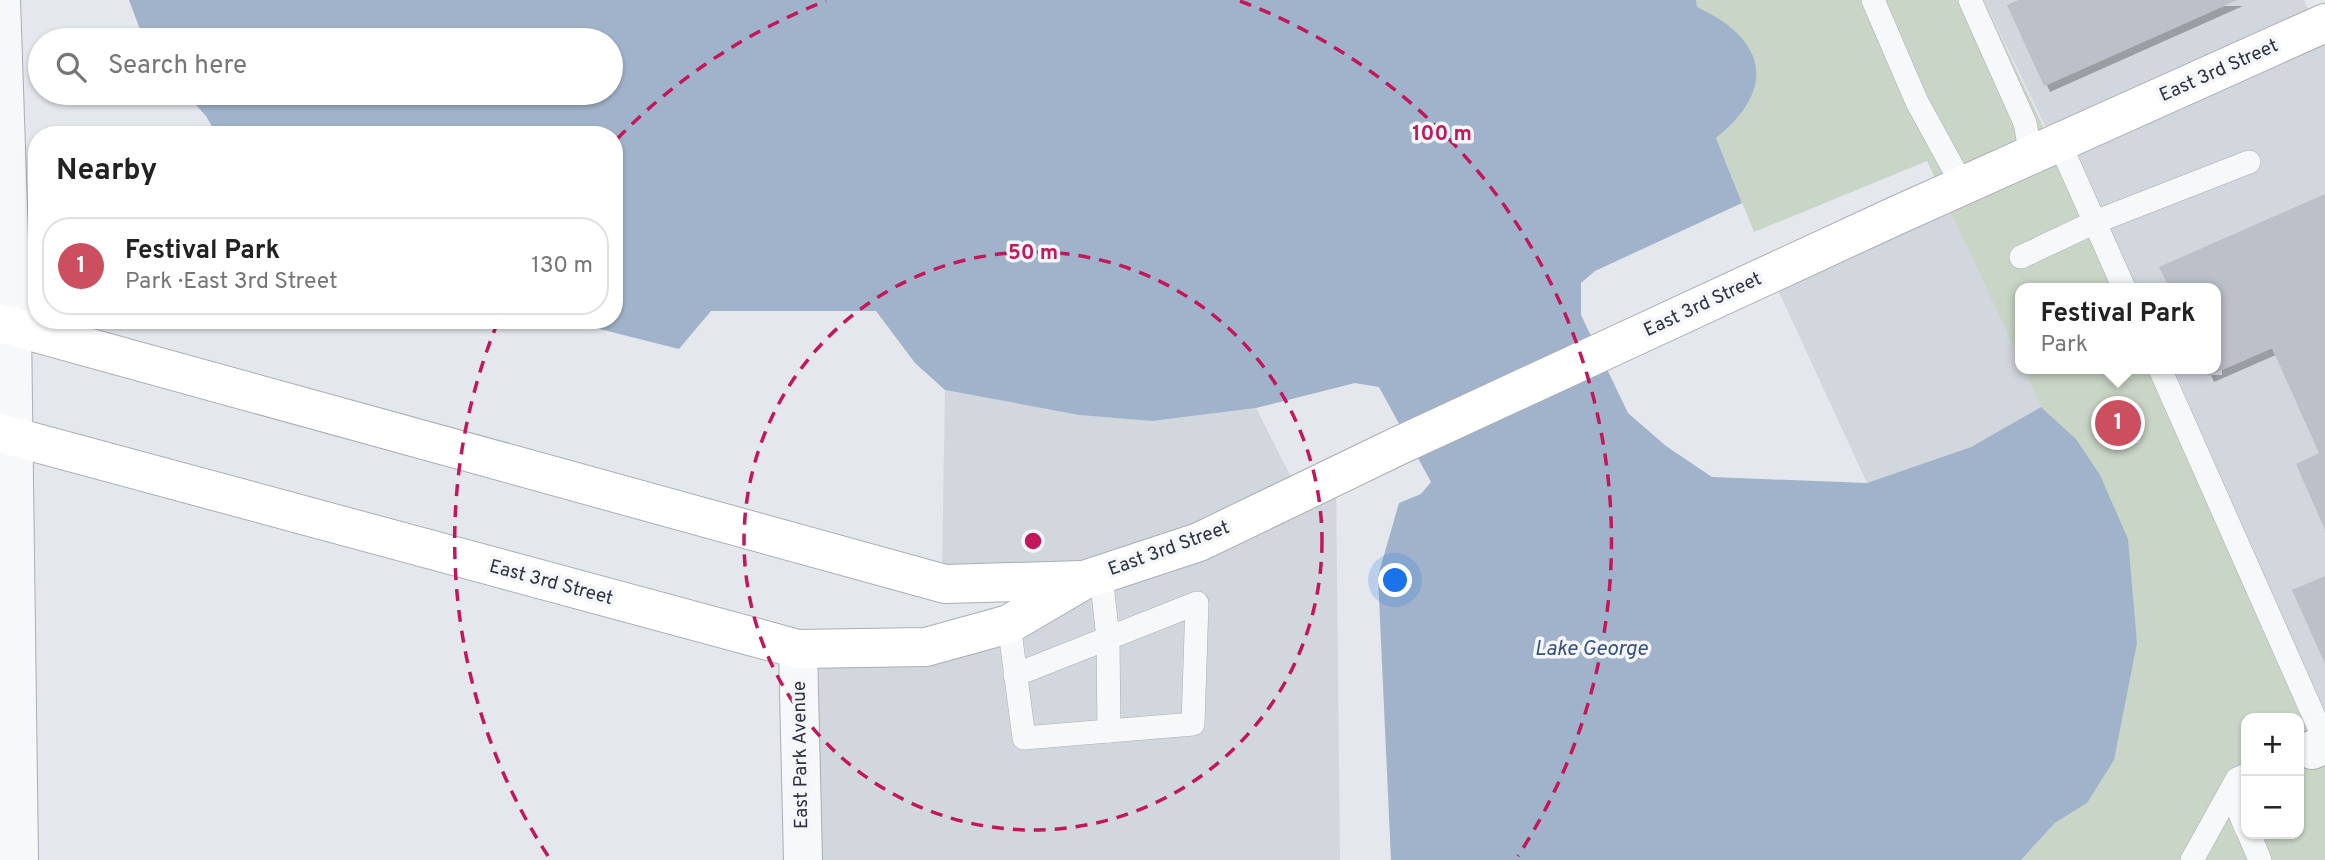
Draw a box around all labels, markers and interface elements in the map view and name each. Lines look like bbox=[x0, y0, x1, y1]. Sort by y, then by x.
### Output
search box bbox=[28, 28, 623, 105]
street label: East 3rd Street bbox=[2156, 34, 2282, 108]
icon: search bbox=[52, 48, 90, 86]
text: Search here bbox=[108, 50, 247, 83]
text: 100 m bbox=[1412, 121, 1472, 148]
text: Nearby bbox=[56, 153, 157, 190]
text: Festival Park bbox=[125, 235, 280, 268]
text: 50 m bbox=[1008, 240, 1058, 267]
text: 1 bbox=[76, 252, 86, 281]
text: 130 m bbox=[531, 252, 593, 281]
street label: East 3rd Street bbox=[1640, 267, 1766, 343]
text: Park · East 3rd Street bbox=[125, 268, 338, 297]
popup bbox=[2015, 283, 2221, 374]
text: Festival Park bbox=[2040, 298, 2196, 331]
text: Park bbox=[2040, 331, 2088, 360]
pin: 1 bbox=[2095, 397, 2141, 449]
street label: East 3rd Street bbox=[1105, 516, 1233, 582]
centre of rings bbox=[1021, 529, 1045, 553]
street label: East 3rd Street bbox=[486, 555, 616, 611]
your location bbox=[1378, 563, 1412, 597]
water label: Lake George bbox=[1534, 636, 1649, 663]
street label: East Park Avenue bbox=[788, 681, 814, 829]
map controls bbox=[2241, 713, 2304, 839]
button: + bbox=[2241, 713, 2304, 776]
button: − bbox=[2241, 776, 2304, 839]

